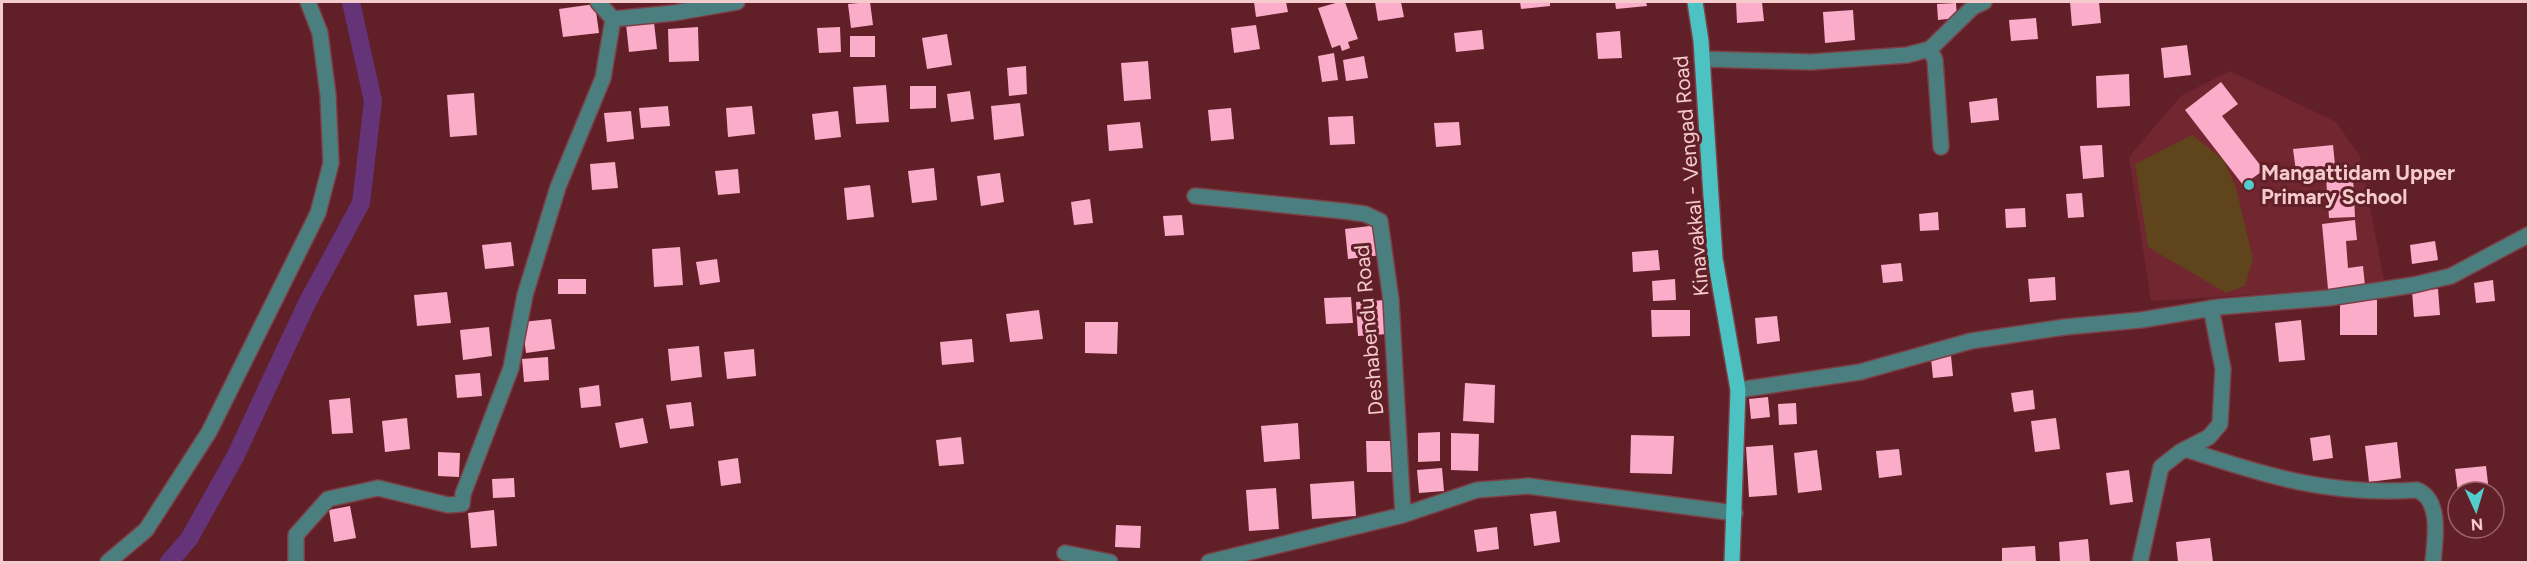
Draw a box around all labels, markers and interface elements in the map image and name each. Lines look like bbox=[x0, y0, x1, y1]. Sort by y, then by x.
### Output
street label: Kinavakkal - Vengad Road bbox=[1668, 55, 1713, 298]
place label: Mangattidam Upper Primary School bbox=[2261, 160, 2455, 209]
marker: Mangattidam Upper Primary School bbox=[2242, 178, 2256, 192]
street label: Deshabendu Road bbox=[1349, 244, 1388, 416]
north arrow bbox=[2446, 480, 2506, 540]
text: N bbox=[2470, 515, 2484, 534]

